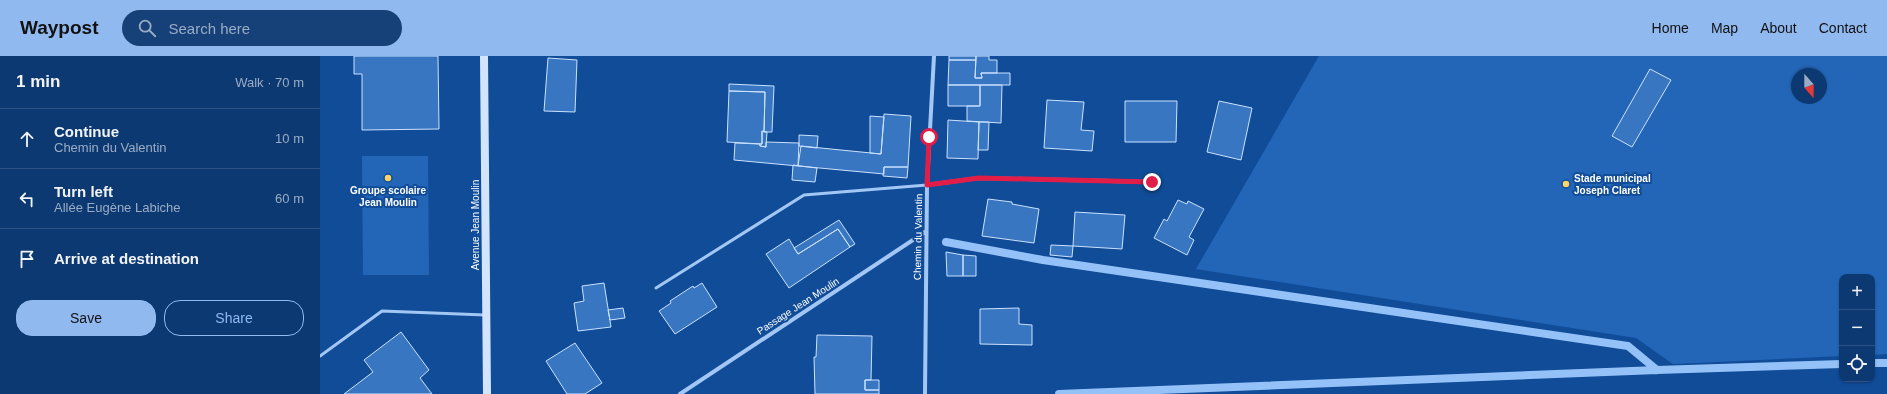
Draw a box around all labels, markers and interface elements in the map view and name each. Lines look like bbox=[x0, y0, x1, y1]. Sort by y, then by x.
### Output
search box bbox=[122, 10, 402, 46]
text: Waypost bbox=[20, 17, 98, 38]
icon: search bbox=[136, 17, 158, 39]
text: Search here bbox=[168, 20, 250, 37]
text: Home bbox=[1652, 20, 1689, 36]
text: Map bbox=[1711, 20, 1738, 36]
text: About bbox=[1760, 20, 1797, 36]
text: Contact bbox=[1819, 20, 1867, 36]
north arrow bbox=[1791, 68, 1827, 104]
text: 1 min bbox=[16, 72, 60, 91]
text: Walk · 70 m bbox=[235, 75, 304, 90]
text: Continue bbox=[54, 123, 119, 140]
icon: ahead bbox=[16, 128, 38, 150]
route start bbox=[920, 128, 938, 146]
text: 10 m bbox=[275, 131, 304, 146]
text: Chemin du Valentin bbox=[54, 140, 167, 155]
marker: Groupe scolaire Jean Moulin bbox=[383, 173, 393, 183]
route end bbox=[1143, 173, 1161, 191]
place label: Stade municipal Joseph Claret bbox=[1574, 173, 1651, 196]
marker: Stade municipal Joseph Claret bbox=[1561, 179, 1571, 189]
street label: Avenue Jean Moulin bbox=[470, 180, 481, 270]
text: Turn left bbox=[54, 183, 113, 200]
place label: Groupe scolaire Jean Moulin bbox=[350, 185, 427, 208]
icon: left bbox=[16, 188, 38, 210]
text: 60 m bbox=[275, 191, 304, 206]
street label: Chemin du Valentin bbox=[912, 194, 924, 280]
text: Allée Eugène Labiche bbox=[54, 200, 181, 215]
icon: arrive bbox=[16, 248, 38, 270]
text: Arrive at destination bbox=[54, 250, 199, 267]
map controls bbox=[1839, 274, 1875, 382]
button: + bbox=[1839, 274, 1875, 310]
street label: Passage Jean Moulin bbox=[755, 275, 841, 337]
button: Save bbox=[16, 300, 156, 336]
button: Share bbox=[164, 300, 304, 336]
button: − bbox=[1839, 310, 1875, 346]
button: locate bbox=[1839, 346, 1875, 382]

